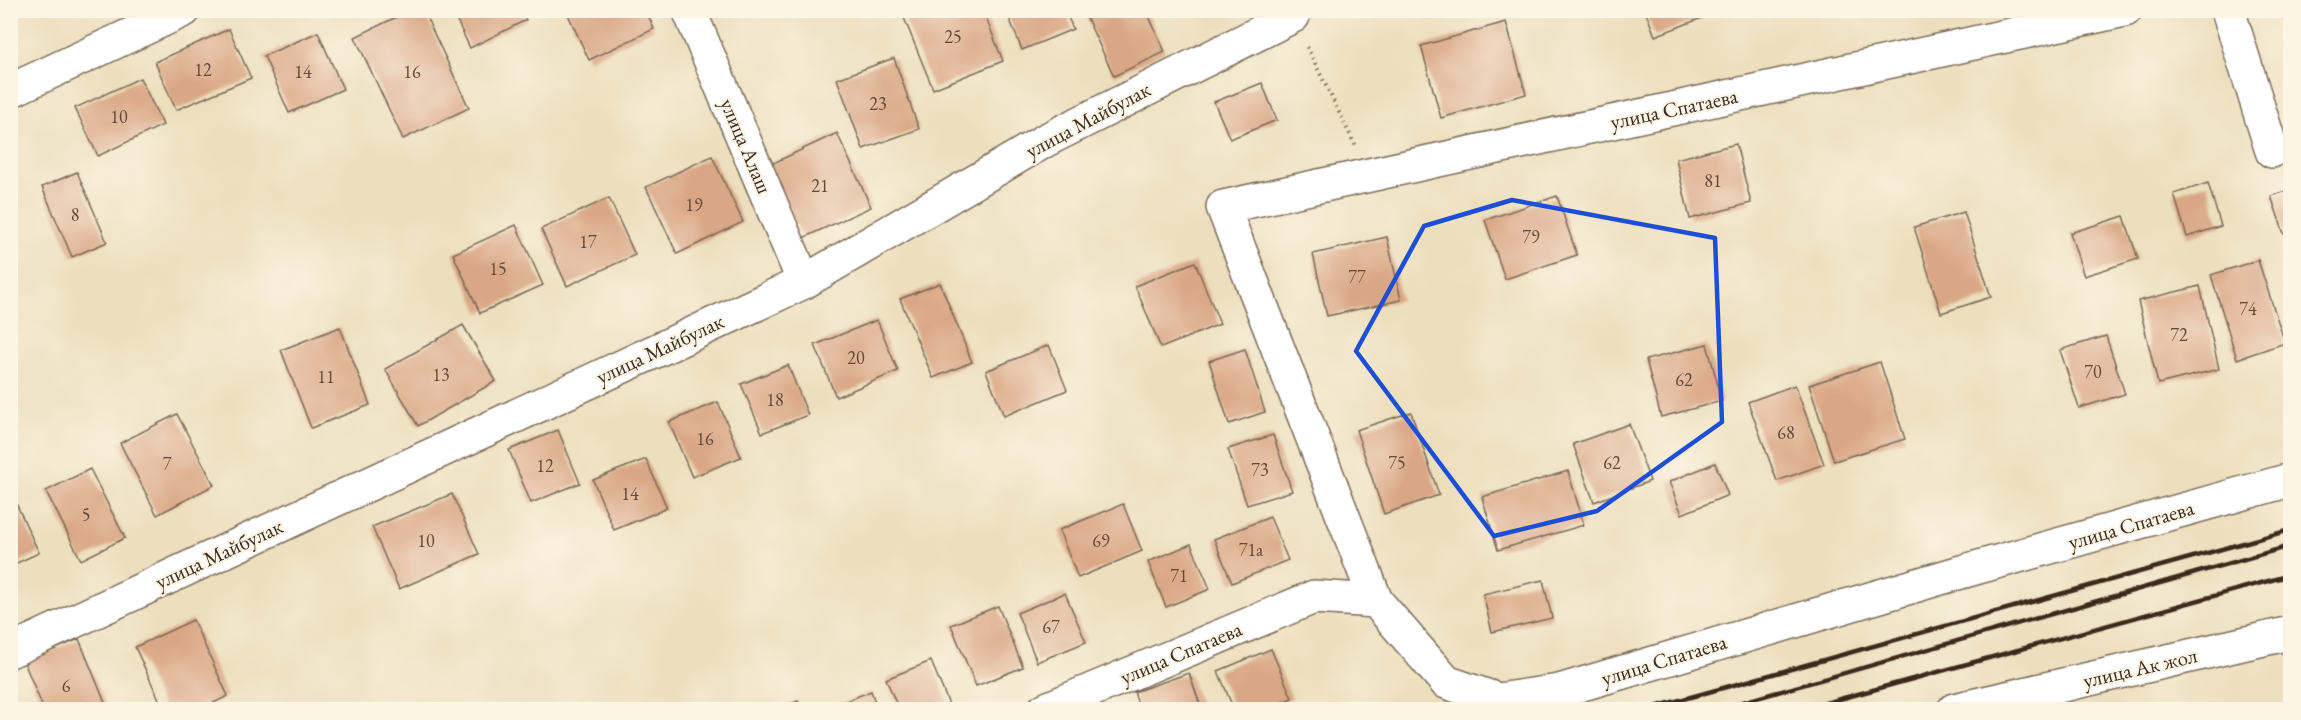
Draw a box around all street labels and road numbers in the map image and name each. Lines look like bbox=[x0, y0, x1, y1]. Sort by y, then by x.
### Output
street label: улица Майбулак bbox=[1021, 75, 1155, 164]
street label: улица Спатаева bbox=[1608, 82, 1741, 135]
street label: улица Алаш bbox=[714, 94, 779, 198]
street label: улица Майбулак bbox=[592, 307, 728, 390]
street label: улица Спатаева bbox=[2065, 494, 2197, 555]
street label: улица Майбулак bbox=[151, 512, 287, 595]
street label: улица Спатаева bbox=[1116, 615, 1246, 690]
street label: улица Спатаева bbox=[1598, 627, 1730, 691]
street label: улица Ак жол bbox=[2080, 641, 2200, 694]

